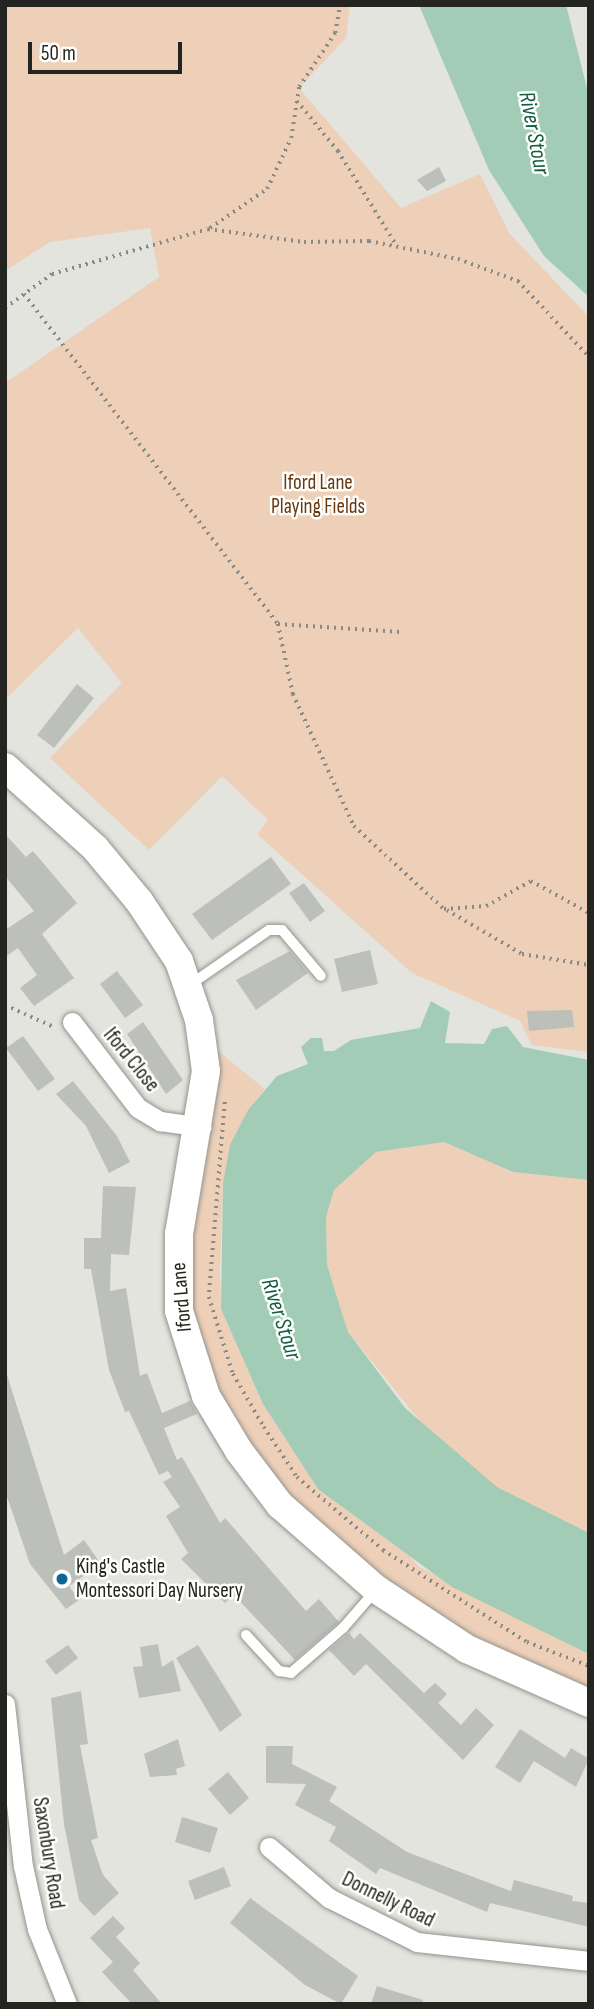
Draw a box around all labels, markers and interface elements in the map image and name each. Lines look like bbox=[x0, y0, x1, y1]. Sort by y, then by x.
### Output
scale bar bbox=[32, 28, 186, 72]
text: 50 m bbox=[41, 41, 76, 66]
water label: River Stour bbox=[512, 89, 556, 177]
park label: Iford Lane Playing Fields bbox=[271, 470, 365, 520]
street label: Iford Close bbox=[98, 1023, 164, 1097]
street label: Iford Lane bbox=[166, 1261, 198, 1333]
water label: River Stour bbox=[255, 1275, 307, 1363]
place label: King's Castle Montessori Day Nursery bbox=[76, 1554, 243, 1604]
marker: King's Castle Montessori Day Nursery bbox=[54, 1571, 70, 1587]
street label: Saxonbury Road bbox=[27, 1796, 69, 1910]
street label: Donnelly Road bbox=[338, 1867, 438, 1933]

